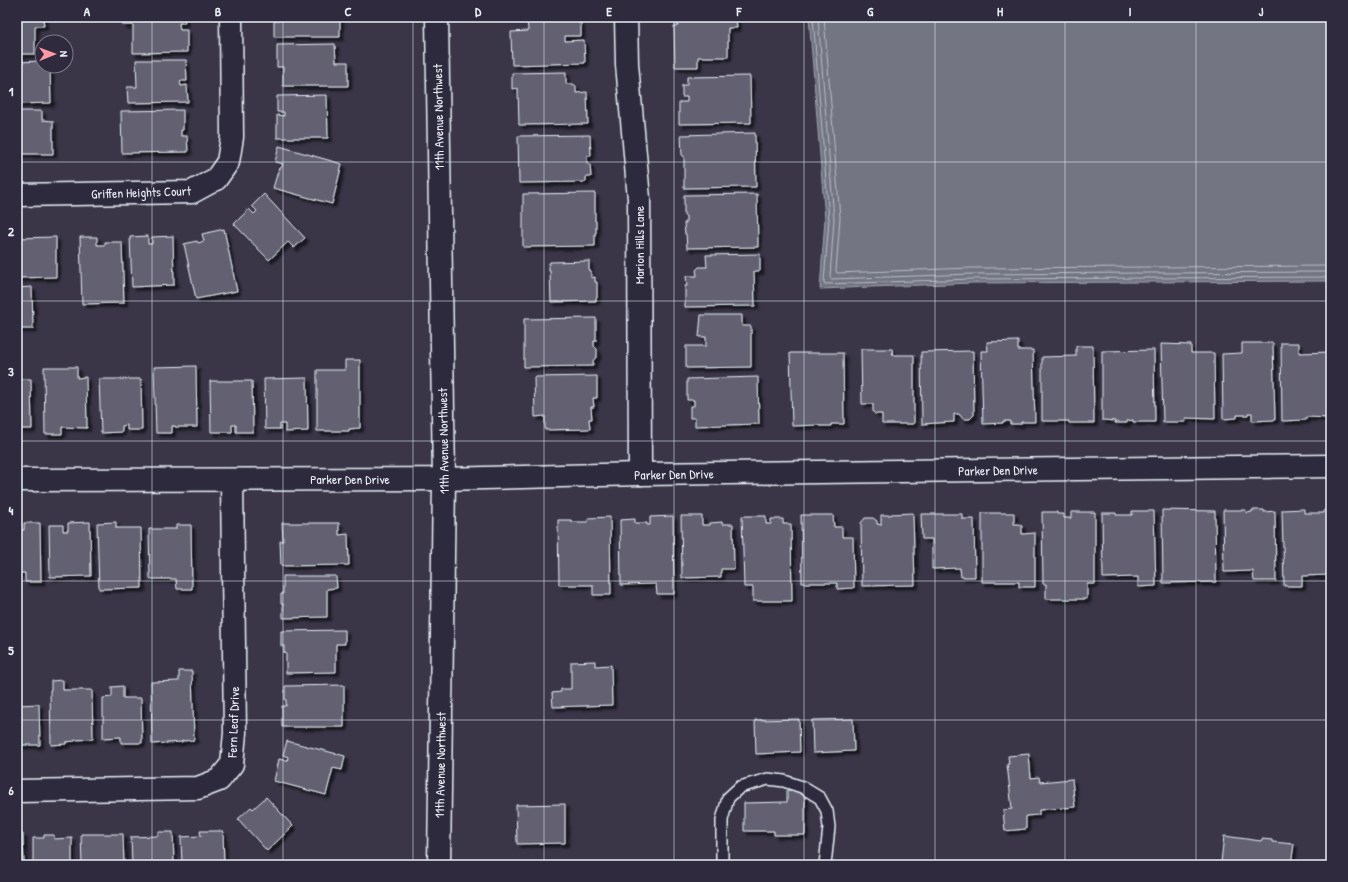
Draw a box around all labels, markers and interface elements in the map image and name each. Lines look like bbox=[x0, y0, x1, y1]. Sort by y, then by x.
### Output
text: A bbox=[84, 2, 91, 20]
text: B bbox=[215, 2, 222, 20]
text: C bbox=[344, 2, 352, 20]
text: D bbox=[475, 2, 482, 20]
text: E bbox=[606, 2, 612, 20]
text: F bbox=[736, 2, 743, 20]
text: G bbox=[867, 2, 874, 20]
text: H bbox=[997, 2, 1003, 20]
text: I bbox=[1128, 2, 1132, 20]
text: J bbox=[1259, 2, 1264, 20]
north arrow bbox=[34, 34, 74, 74]
text: N bbox=[57, 51, 71, 57]
street label: 11th Avenue Northwest bbox=[428, 63, 448, 170]
text: 1 bbox=[9, 82, 14, 100]
street label: Griffen Heights Court bbox=[91, 181, 192, 203]
street label: Marion Hills Lane bbox=[630, 206, 648, 284]
text: 2 bbox=[8, 222, 15, 240]
text: 3 bbox=[8, 362, 14, 380]
street label: 11th Avenue Northwest bbox=[433, 387, 453, 494]
street label: Parker Den Drive bbox=[958, 460, 1038, 480]
street label: Parker Den Drive bbox=[634, 464, 714, 484]
street label: Parker Den Drive bbox=[310, 470, 390, 488]
text: 4 bbox=[9, 501, 14, 519]
text: 5 bbox=[8, 641, 14, 659]
street label: Fern Leaf Drive bbox=[223, 686, 243, 759]
street label: 11th Avenue Northwest bbox=[430, 711, 450, 818]
text: 6 bbox=[8, 781, 14, 799]

